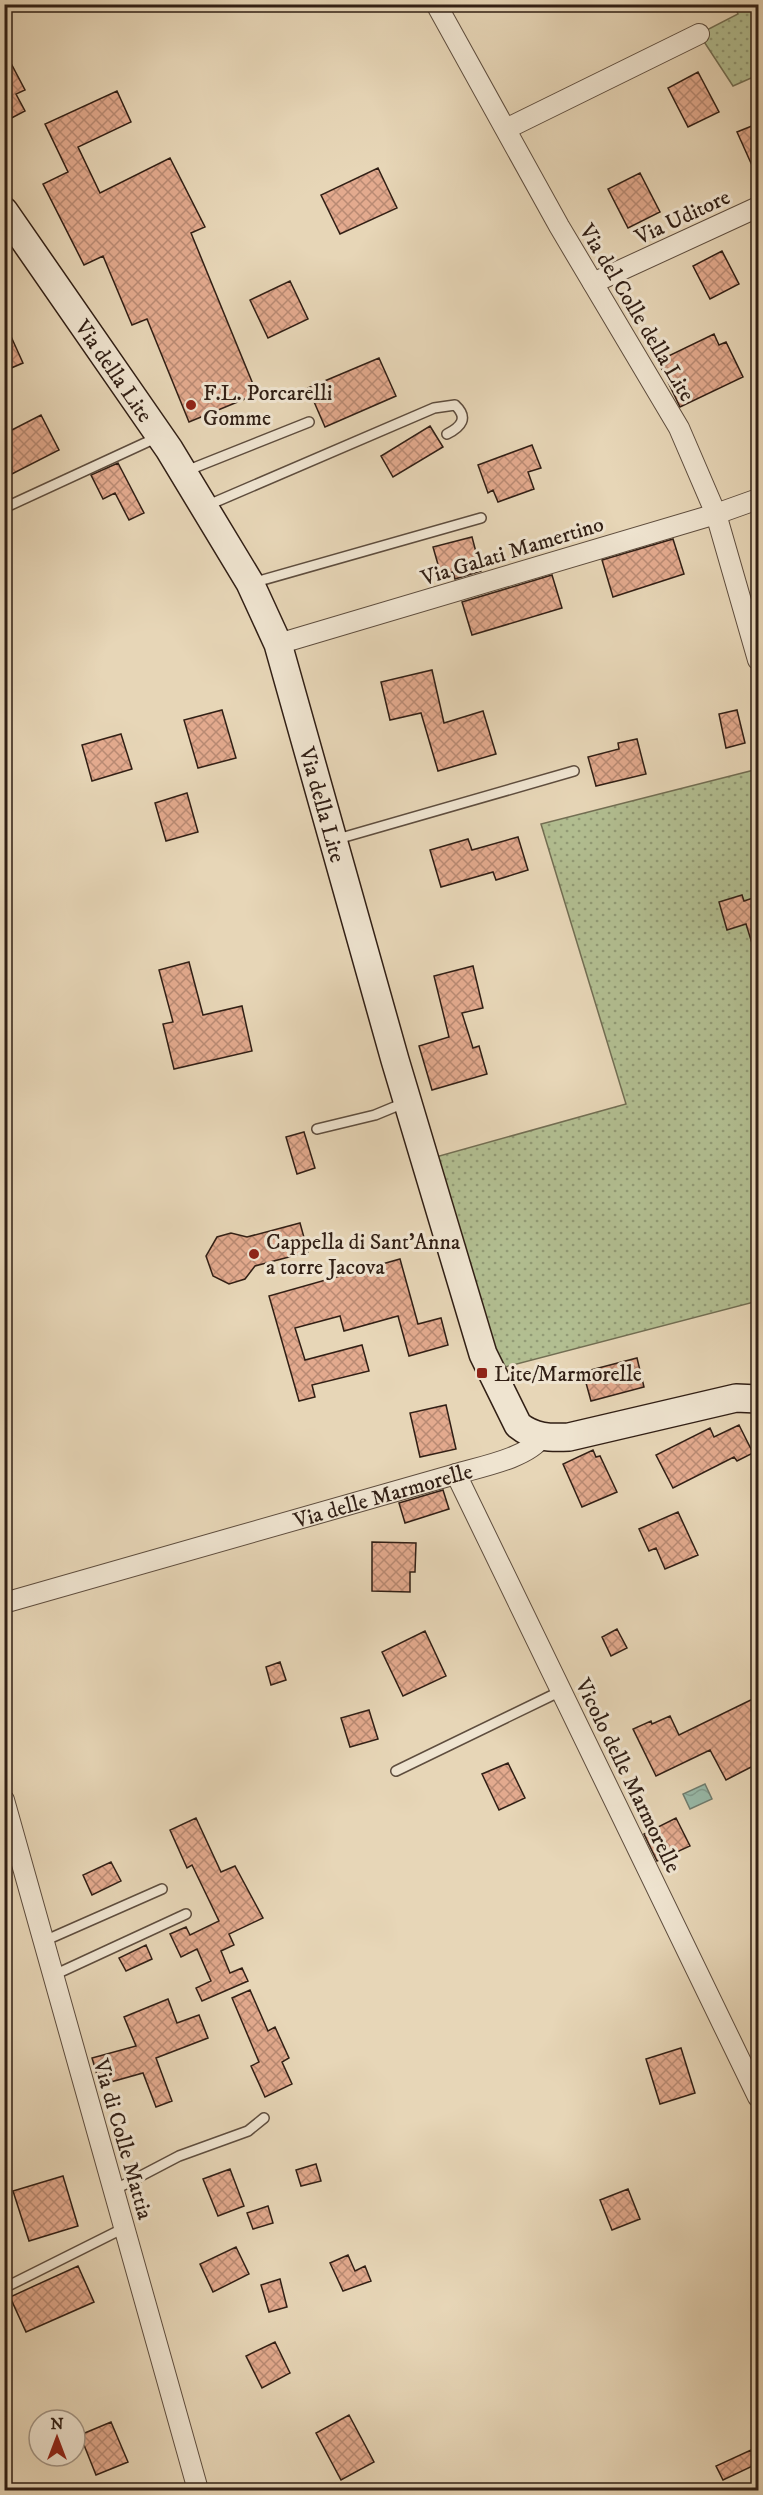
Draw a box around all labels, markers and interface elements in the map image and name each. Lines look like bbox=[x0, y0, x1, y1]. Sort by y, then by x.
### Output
street label: Via Uditore bbox=[630, 184, 734, 251]
street label: Via del Colle della Lite bbox=[573, 218, 700, 406]
street label: Via della Lite bbox=[68, 314, 158, 428]
place label: F.L. Porcarelli Gomme bbox=[203, 380, 332, 432]
marker: F.L. Porcarelli Gomme bbox=[184, 398, 198, 412]
street label: Via Galati Mamertino bbox=[417, 511, 607, 592]
street label: Via della Lite bbox=[292, 743, 351, 866]
place label: Cappella di Sant'Anna a torre Jacova bbox=[266, 1229, 461, 1281]
marker: Cappella di Sant'Anna a torre Jacova bbox=[247, 1247, 261, 1261]
place label: Lite/Marmorelle bbox=[494, 1361, 642, 1388]
marker: Lite/Marmorelle bbox=[475, 1366, 489, 1380]
street label: Via delle Marmorelle bbox=[290, 1458, 476, 1535]
street label: Vicolo delle Marmorelle bbox=[568, 1673, 686, 1877]
street label: Via di Colle Mattia bbox=[86, 2055, 159, 2223]
north arrow bbox=[27, 2408, 87, 2468]
text: N bbox=[50, 2414, 64, 2434]

